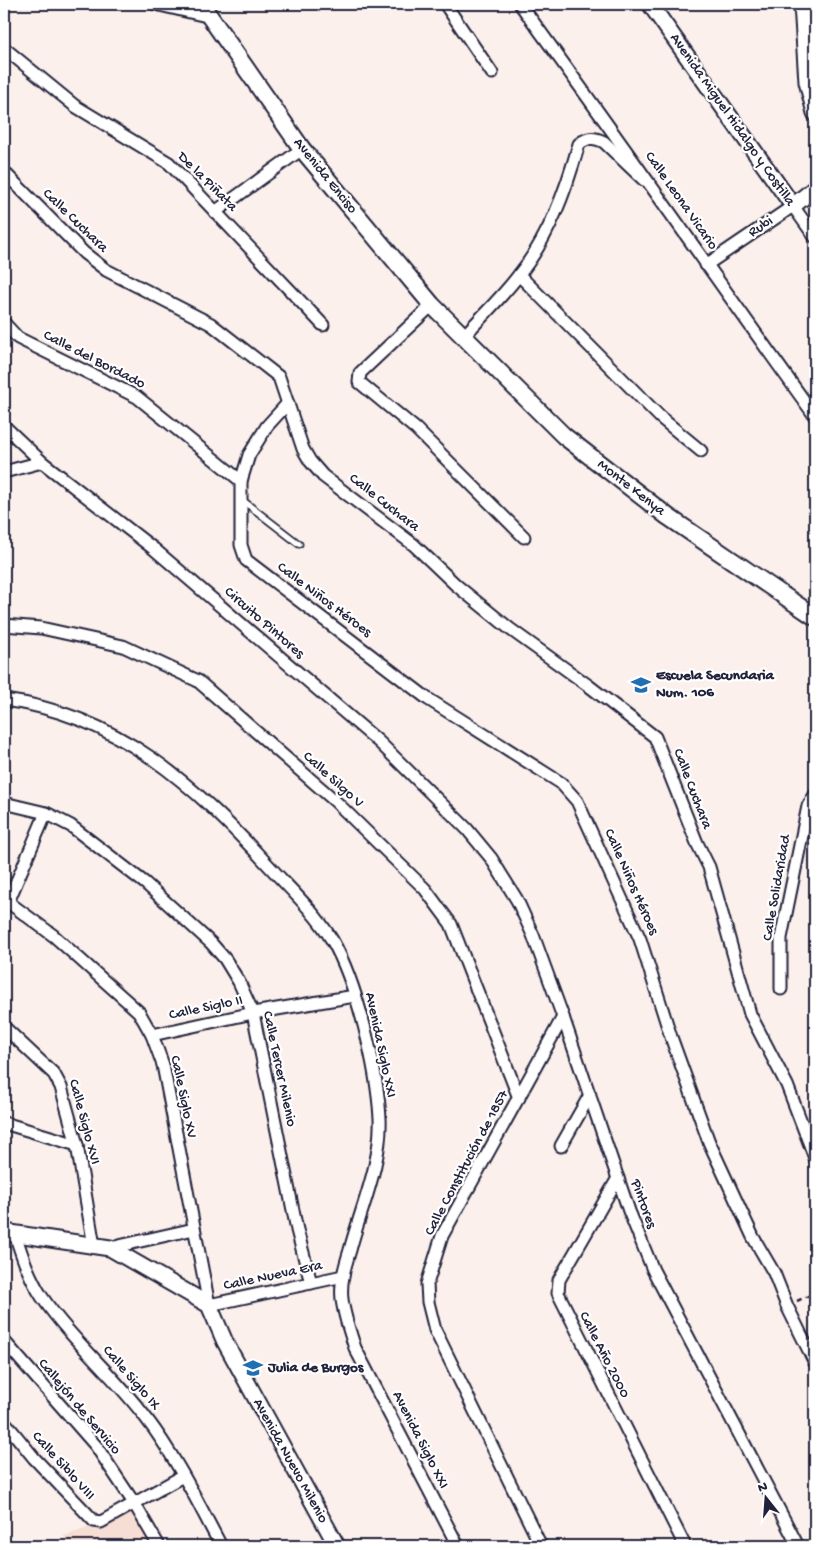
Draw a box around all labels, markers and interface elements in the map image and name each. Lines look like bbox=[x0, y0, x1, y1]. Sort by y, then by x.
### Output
street label: Avenida Miguel Hidalgo y Costilla bbox=[665, 30, 799, 210]
street label: Avenida Enciso bbox=[289, 134, 361, 218]
street label: De la Piñata bbox=[172, 147, 241, 216]
street label: Calle Leona Vicario bbox=[640, 148, 722, 254]
street label: Calle Cuchara bbox=[38, 185, 112, 257]
street label: Rubi bbox=[745, 212, 777, 242]
street label: Calle del Bordado bbox=[40, 327, 148, 394]
street label: Monte Kenya bbox=[593, 456, 669, 521]
street label: Calle Cuchara bbox=[345, 470, 423, 537]
street label: Calle Niños Héroes bbox=[273, 558, 375, 642]
street label: Circuito Pintores bbox=[220, 583, 308, 663]
place label: Escuela Secundaria Num. 106 bbox=[656, 667, 775, 702]
school or university icon: Escuela Secundaria Num. 106 bbox=[630, 674, 652, 696]
street label: Calle Cuchara bbox=[668, 746, 716, 832]
street label: Calle Silgo V bbox=[299, 748, 367, 812]
street label: Calle Niños Héroes bbox=[600, 826, 663, 938]
street label: Calle Solidaridad bbox=[759, 832, 795, 942]
street label: Calle Siglo II bbox=[167, 991, 245, 1025]
street label: Avenida Siglo XXI bbox=[360, 991, 400, 1099]
street label: Calle Tercer Milenio bbox=[258, 1010, 300, 1129]
street label: Calle Siglo XV bbox=[165, 1054, 201, 1140]
street label: Calle Siglo XVI bbox=[64, 1077, 104, 1167]
street label: Calle Constitución de 1857 bbox=[421, 1086, 514, 1239]
street label: Pintores bbox=[625, 1176, 660, 1232]
street label: Calle Nueva Era bbox=[222, 1257, 325, 1295]
street label: Calle Año 2000 bbox=[575, 1309, 634, 1402]
street label: Calle Siglo IX bbox=[98, 1342, 164, 1415]
street label: Callejón de Servicio bbox=[34, 1355, 125, 1459]
school or university icon: Julia de Burgos bbox=[242, 1357, 264, 1379]
place label: Julia de Burgos bbox=[267, 1359, 365, 1377]
street label: Avenida Siglo XXI bbox=[388, 1388, 452, 1492]
street label: Avenida Nuevo Milenio bbox=[248, 1396, 332, 1527]
street label: Calle Siblo VIII bbox=[27, 1428, 99, 1504]
north arrow bbox=[742, 1472, 792, 1522]
text: N bbox=[756, 1478, 770, 1497]

